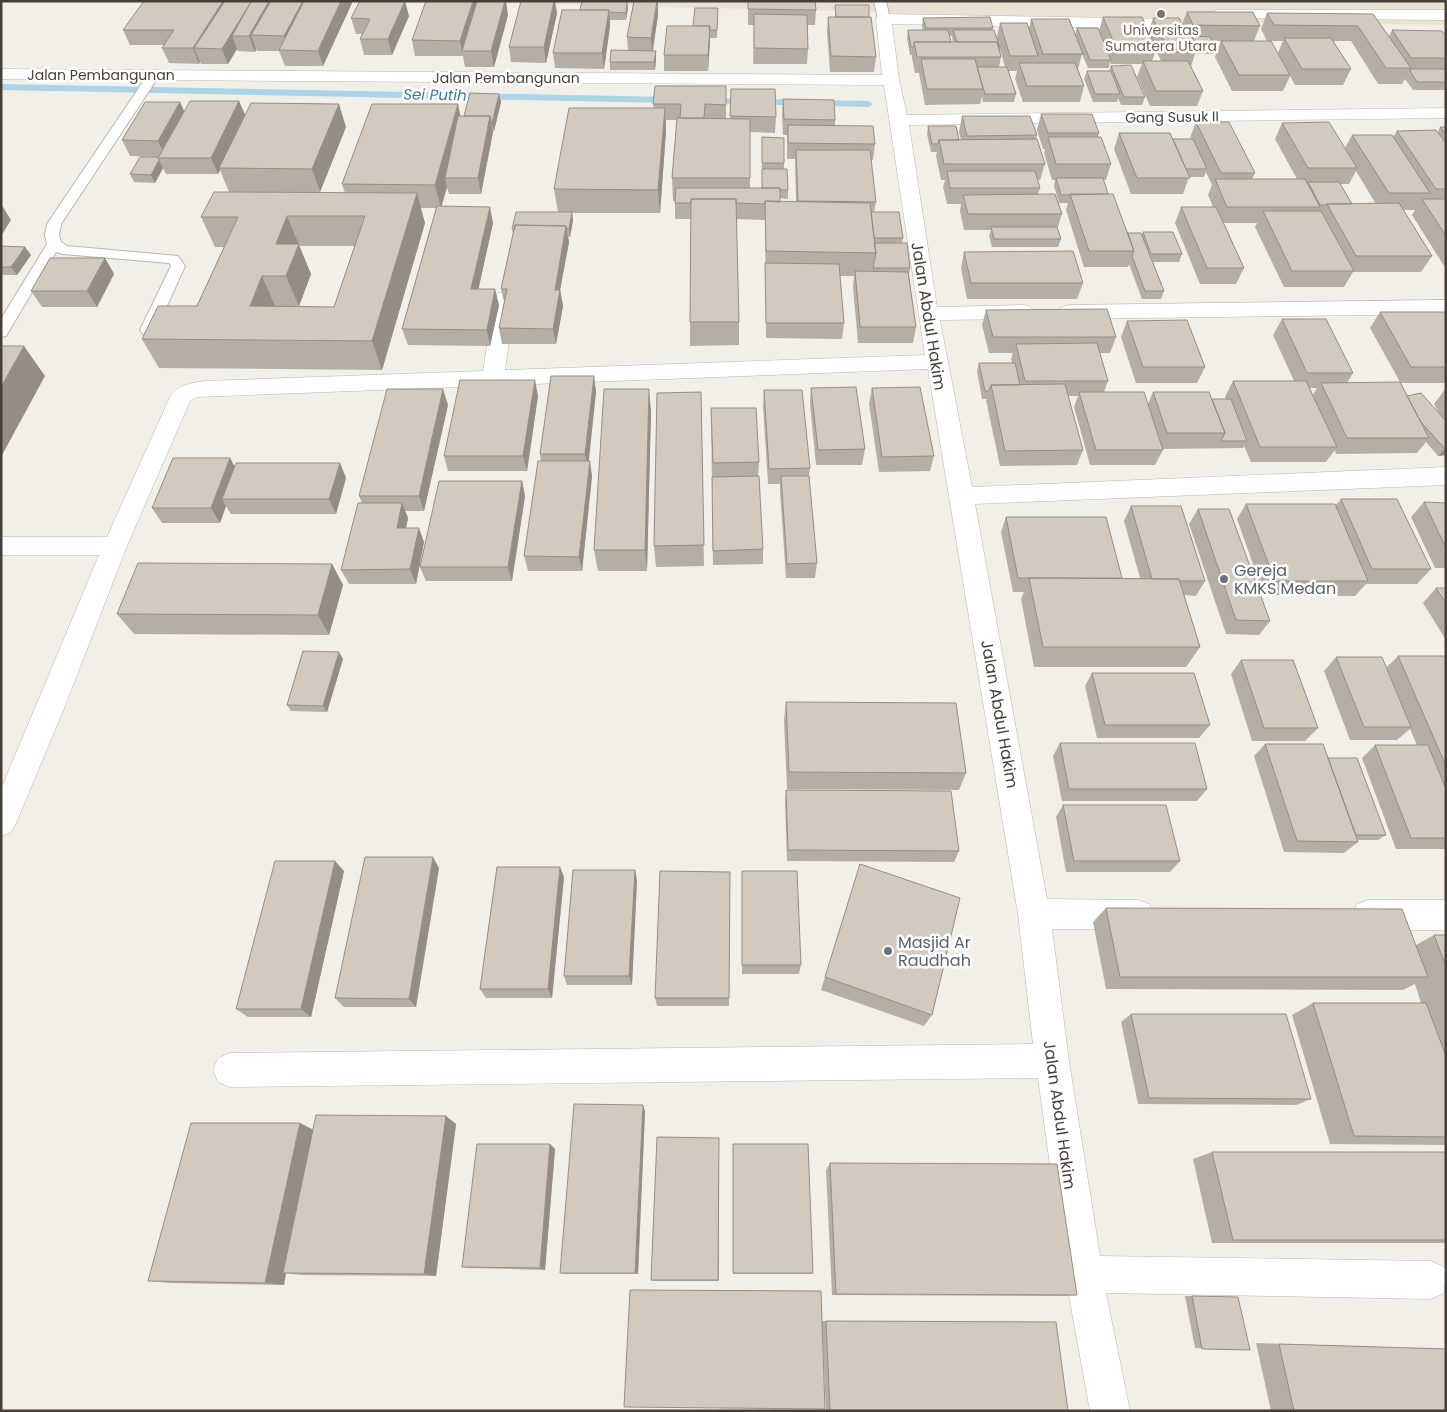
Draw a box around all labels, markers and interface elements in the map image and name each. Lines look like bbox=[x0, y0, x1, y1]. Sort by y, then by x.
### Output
marker: Universitas Sumatera Utara bbox=[1155, 8, 1167, 20]
place label: Universitas Sumatera Utara bbox=[1105, 20, 1217, 56]
street label: Jalan Pembangunan bbox=[27, 65, 175, 85]
street label: Jalan Pembangunan bbox=[432, 68, 580, 88]
water label: Sei Putih bbox=[403, 83, 467, 106]
street label: Gang Susuk II bbox=[1125, 106, 1219, 128]
street label: Jalan Abdul Hakim bbox=[905, 240, 952, 392]
place label: Gereja KMKS Medan bbox=[1234, 559, 1336, 600]
marker: Gereja KMKS Medan bbox=[1218, 573, 1230, 585]
street label: Jalan Abdul Hakim bbox=[975, 638, 1024, 790]
place label: Masjid Ar Raudhah bbox=[898, 931, 971, 972]
marker: Masjid Ar Raudhah bbox=[882, 945, 894, 957]
street label: Jalan Abdul Hakim bbox=[1038, 1039, 1081, 1191]

